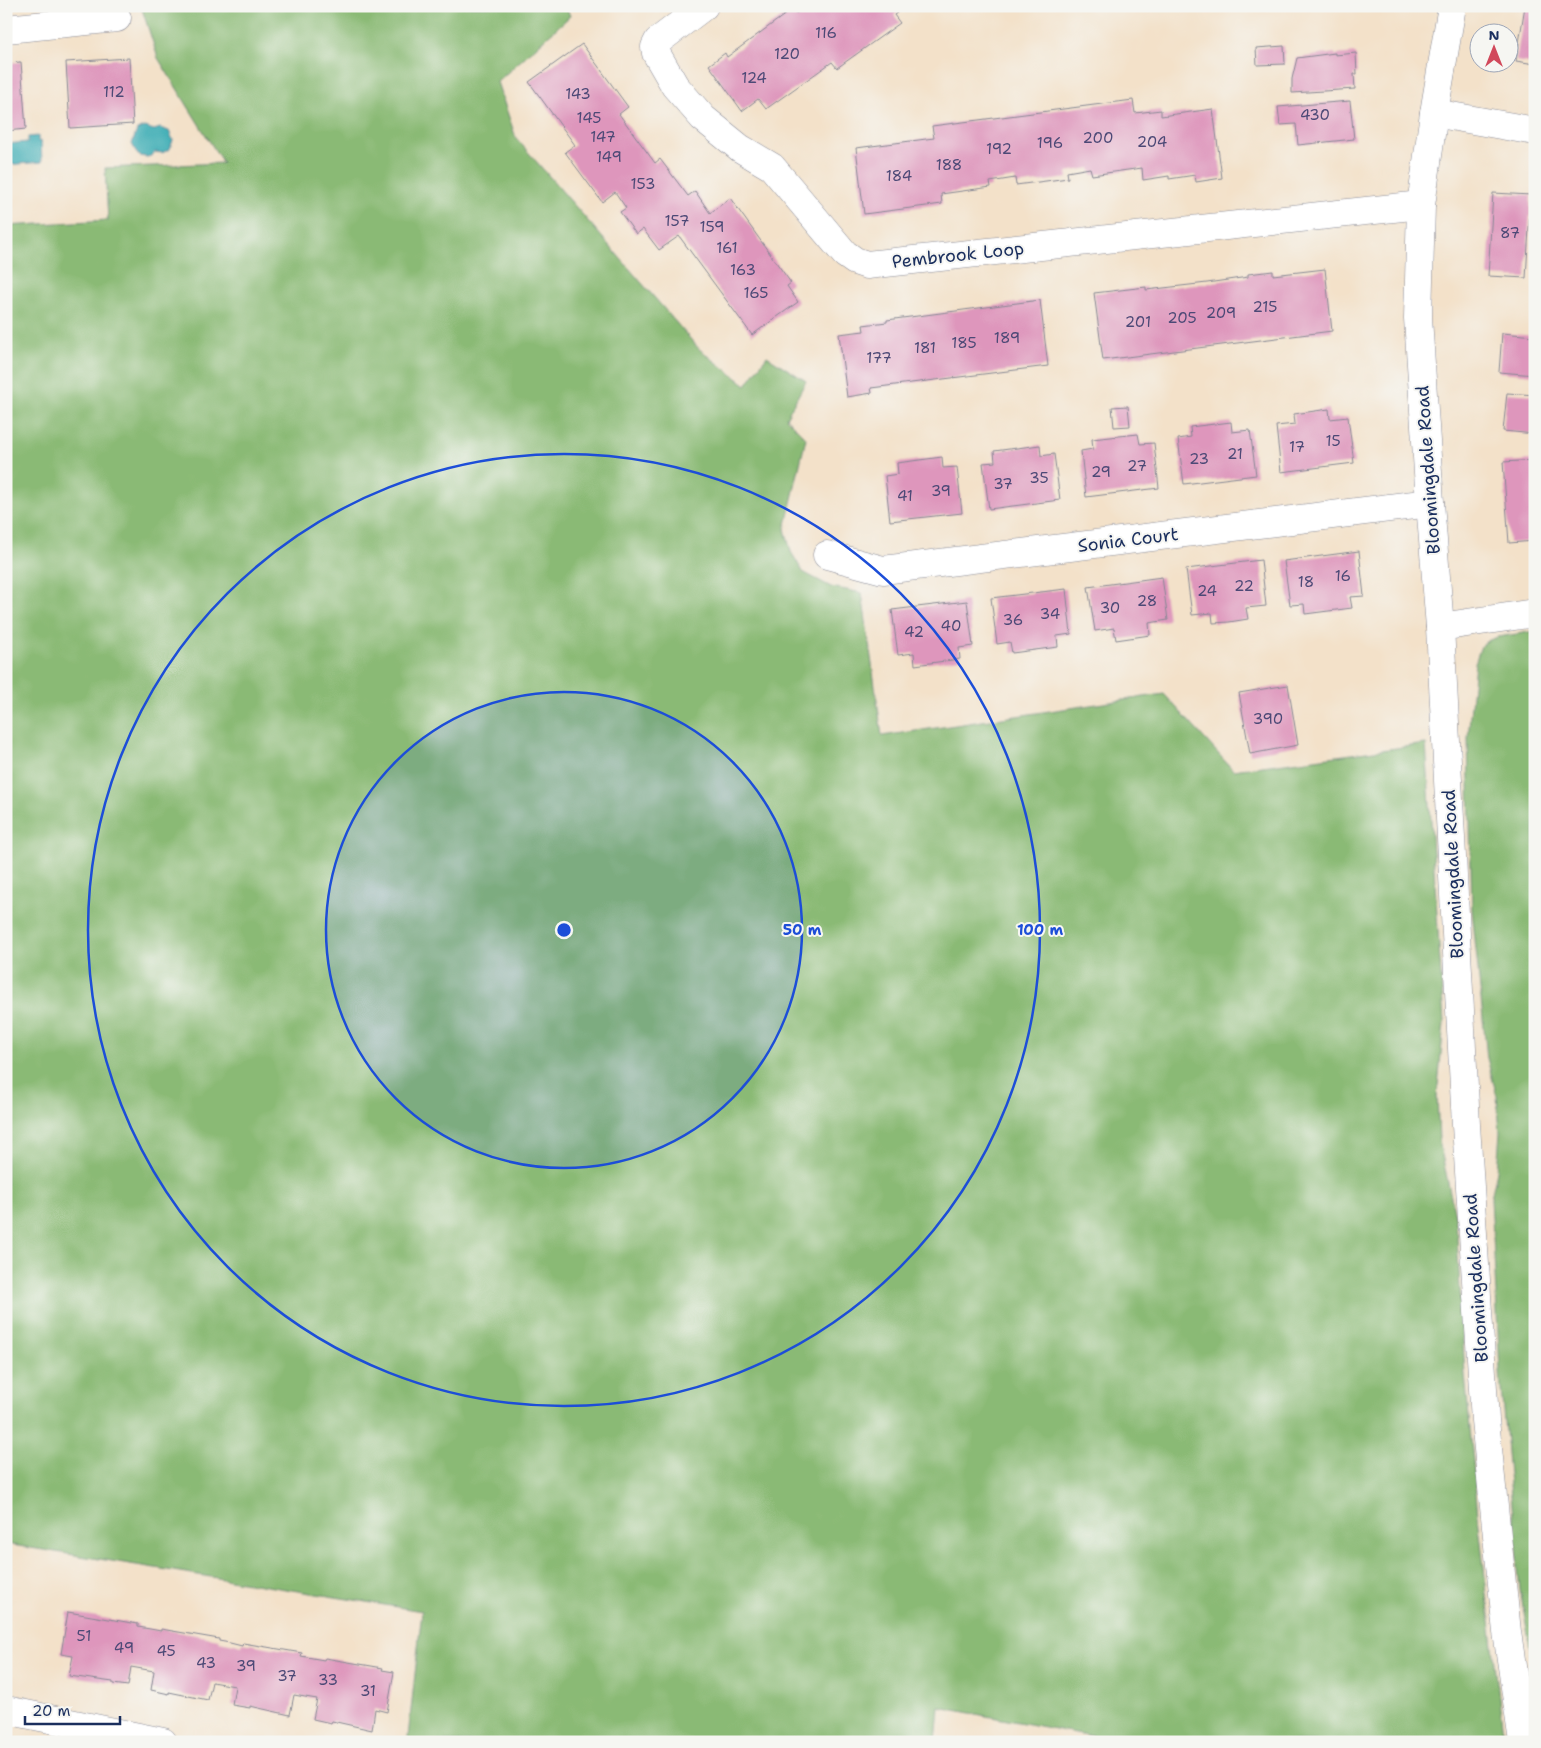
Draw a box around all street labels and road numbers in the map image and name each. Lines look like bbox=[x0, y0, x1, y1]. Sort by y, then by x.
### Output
street label: Pembrook Loop bbox=[891, 236, 1025, 274]
street label: Bloomingdale Road bbox=[1410, 385, 1446, 555]
street label: Sonia Court bbox=[1076, 522, 1180, 558]
street label: Bloomingdale Road bbox=[1437, 789, 1469, 959]
street label: Bloomingdale Road bbox=[1458, 1193, 1494, 1363]

